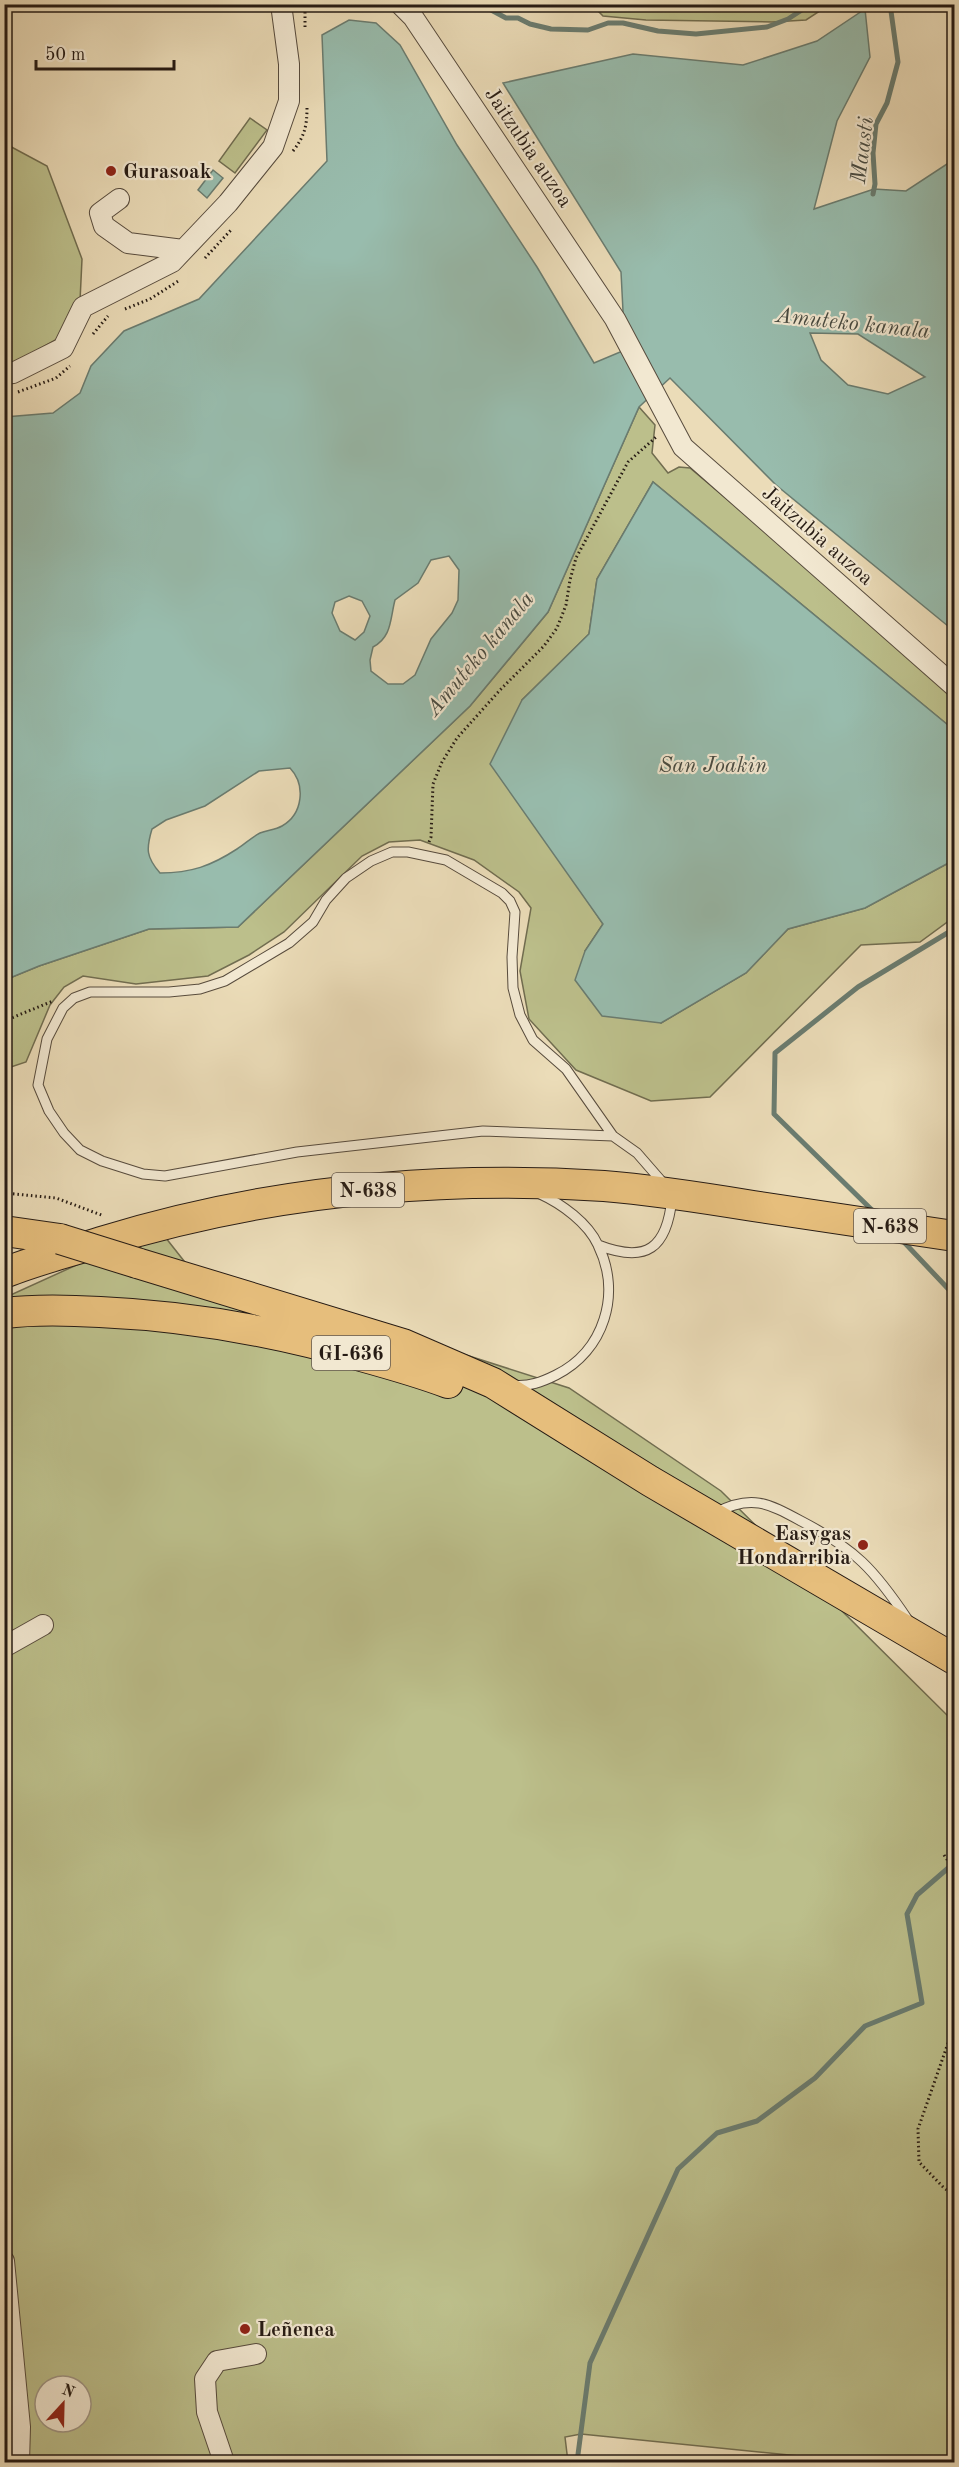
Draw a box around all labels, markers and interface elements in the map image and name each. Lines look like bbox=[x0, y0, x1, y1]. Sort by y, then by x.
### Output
scale bar bbox=[36, 33, 174, 71]
text: 50 m bbox=[45, 46, 85, 64]
street label: Jaitzubia auzoa bbox=[480, 84, 575, 212]
water label: Maasti bbox=[848, 115, 878, 186]
place label: Gurasoak bbox=[123, 162, 212, 183]
marker: Gurasoak bbox=[104, 164, 118, 178]
water label: Amuteko kanala bbox=[774, 305, 931, 343]
street label: Jaitzubia auzoa bbox=[757, 482, 877, 590]
water label: Amuteko kanala bbox=[422, 588, 539, 721]
water label: San Joakin bbox=[659, 755, 768, 777]
road number: N-638 bbox=[332, 1173, 404, 1207]
road number: N-638 bbox=[854, 1209, 926, 1243]
road number: GI-636 bbox=[312, 1336, 390, 1370]
place label: Easygas Hondarribia bbox=[737, 1524, 851, 1569]
marker: Easygas Hondarribia bbox=[856, 1538, 870, 1552]
place label: Leñenea bbox=[257, 2320, 335, 2341]
marker: Leñenea bbox=[238, 2322, 252, 2336]
north arrow bbox=[33, 2374, 93, 2434]
text: N bbox=[59, 2382, 77, 2402]

